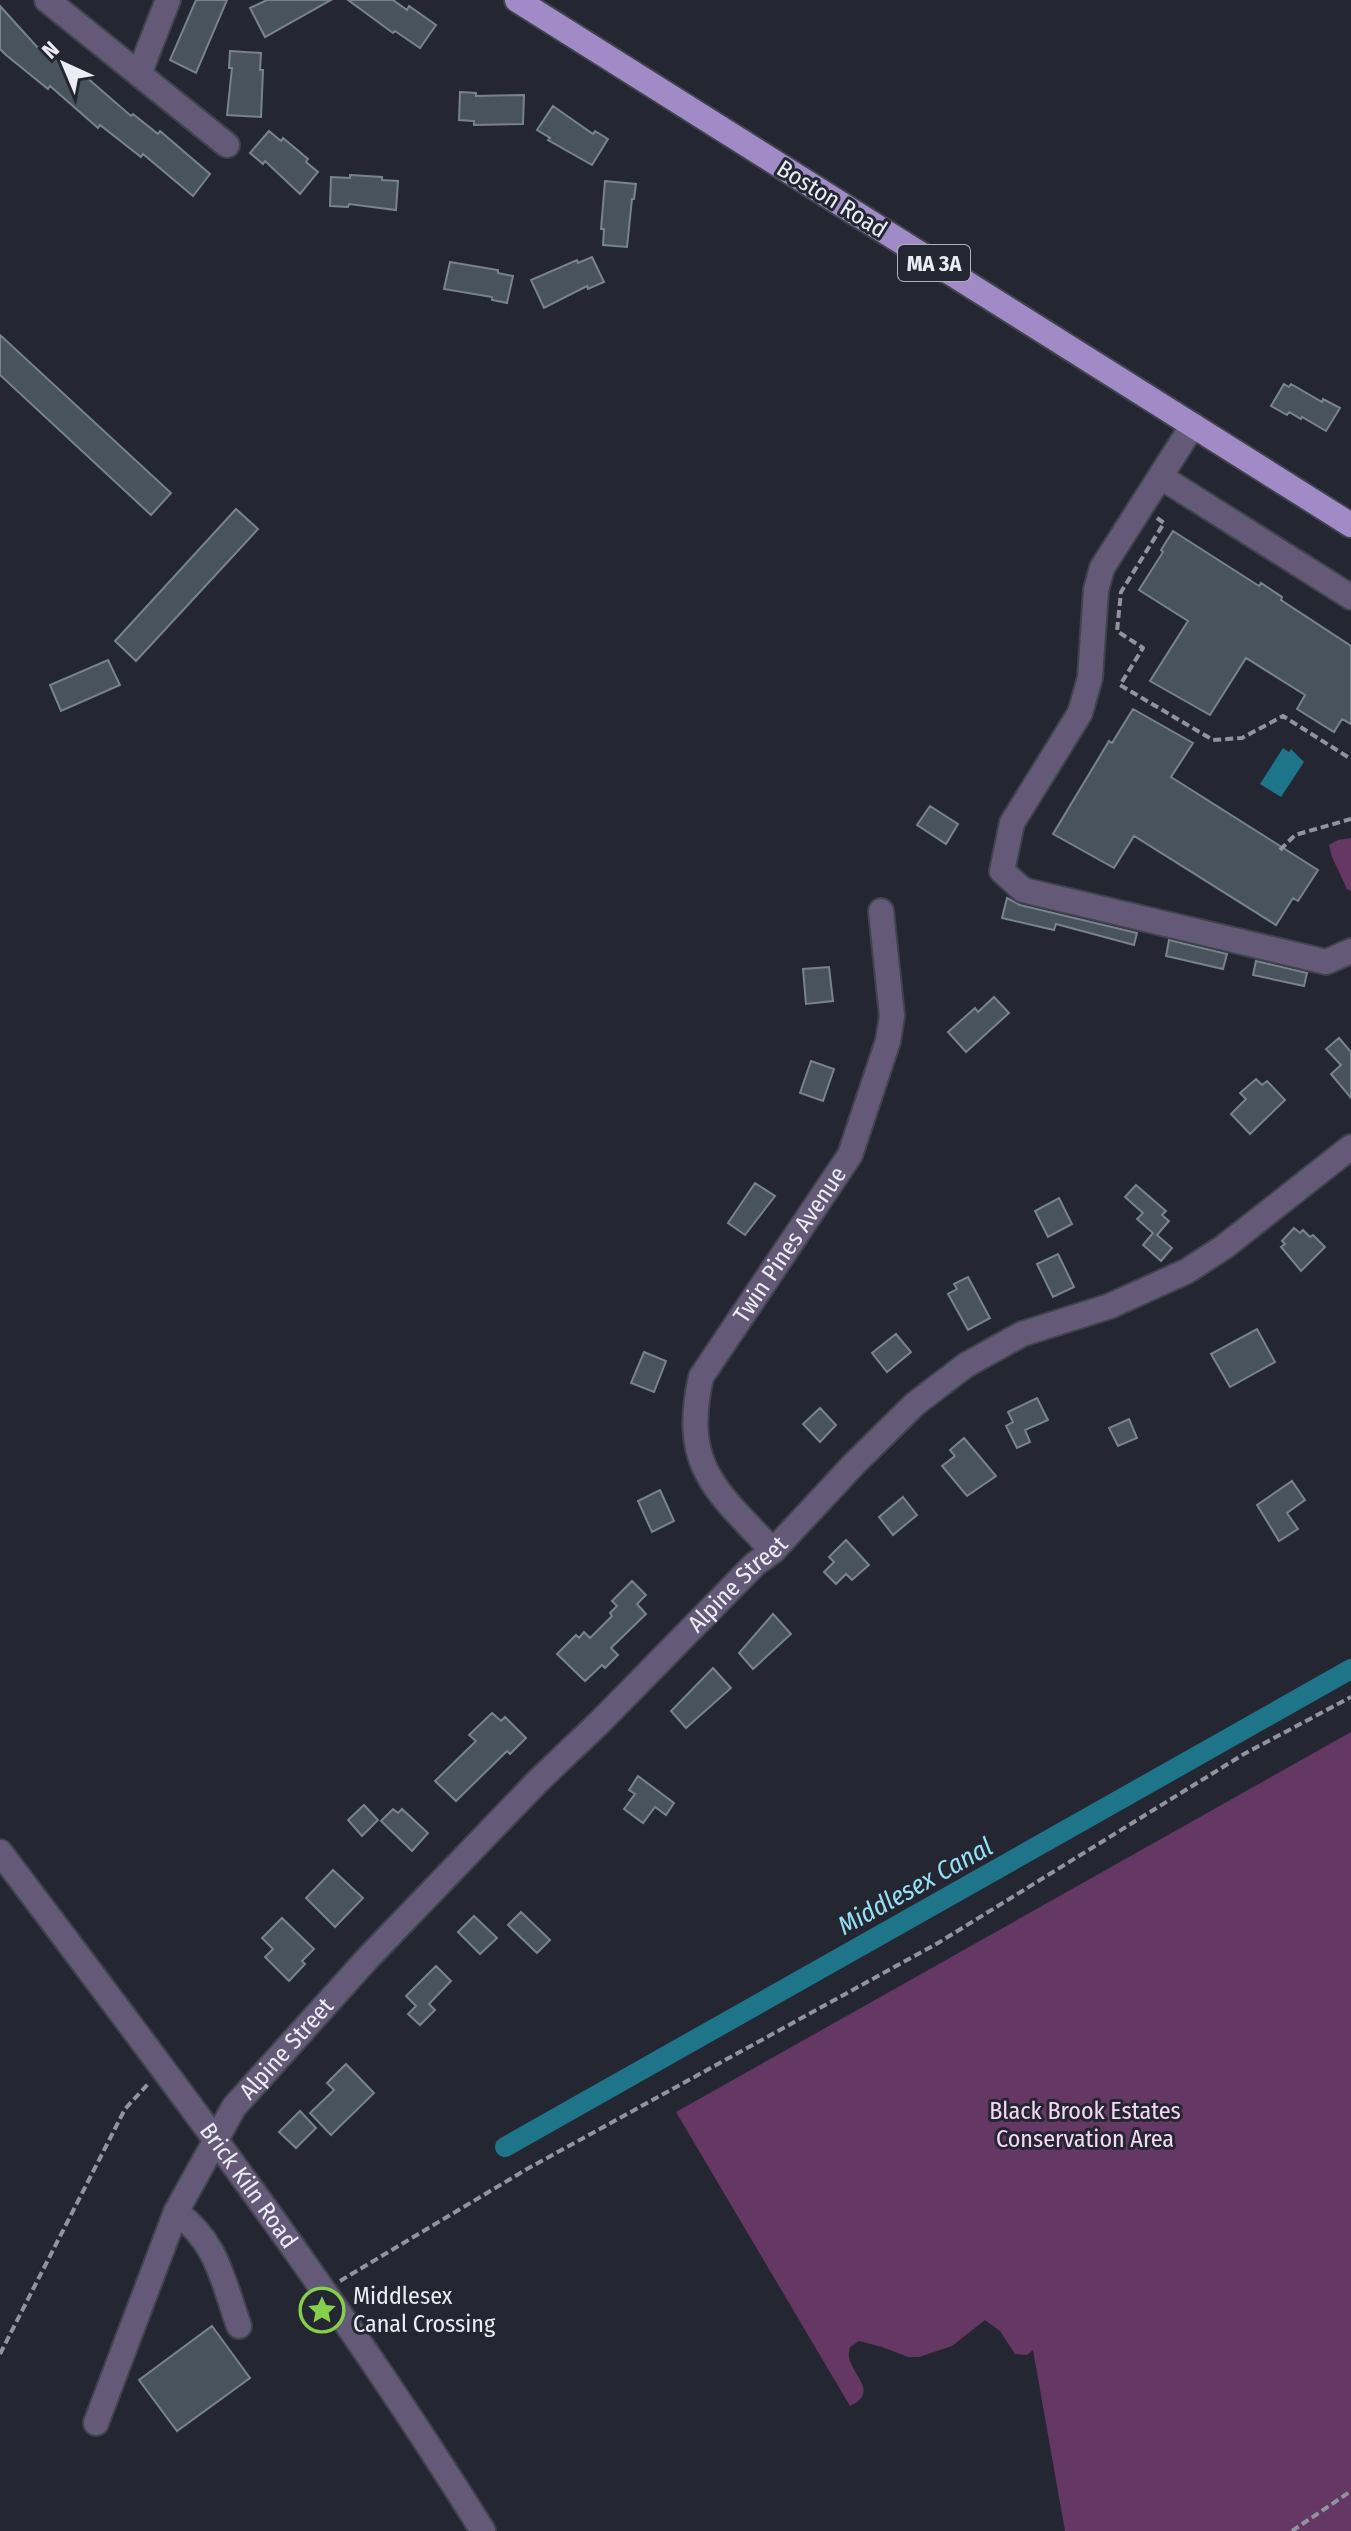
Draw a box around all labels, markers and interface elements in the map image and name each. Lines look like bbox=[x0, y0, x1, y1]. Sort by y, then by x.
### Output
north arrow bbox=[24, 24, 104, 104]
text: N bbox=[36, 36, 65, 64]
street label: Boston Road bbox=[772, 154, 892, 244]
road number: MA 3A bbox=[898, 245, 970, 281]
street label: Twin Pines Avenue bbox=[728, 1162, 852, 1328]
street label: Alpine Street bbox=[682, 1530, 794, 1638]
water label: Middlesex Canal bbox=[832, 1831, 998, 1942]
street label: Alpine Street bbox=[234, 1992, 339, 2105]
park label: Black Brook Estates Conservation Area bbox=[989, 2097, 1181, 2153]
street label: Brick Kiln Road bbox=[194, 2117, 303, 2254]
place label: Middlesex Canal Crossing bbox=[353, 2282, 496, 2338]
place icon: Middlesex Canal Crossing bbox=[298, 2286, 346, 2334]

